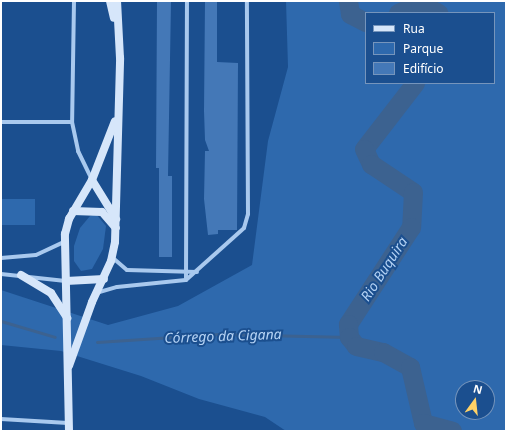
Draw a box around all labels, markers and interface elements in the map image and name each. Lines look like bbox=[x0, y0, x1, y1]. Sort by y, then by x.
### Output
legend bbox=[365, 12, 495, 84]
text: Rua bbox=[403, 20, 425, 37]
text: Parque bbox=[403, 40, 443, 57]
text: Edifício bbox=[403, 60, 444, 77]
water label: Rio Buquira bbox=[357, 234, 411, 304]
water label: Córrego da Cigana bbox=[164, 326, 282, 346]
north arrow bbox=[455, 380, 495, 420]
text: N bbox=[472, 380, 484, 397]

